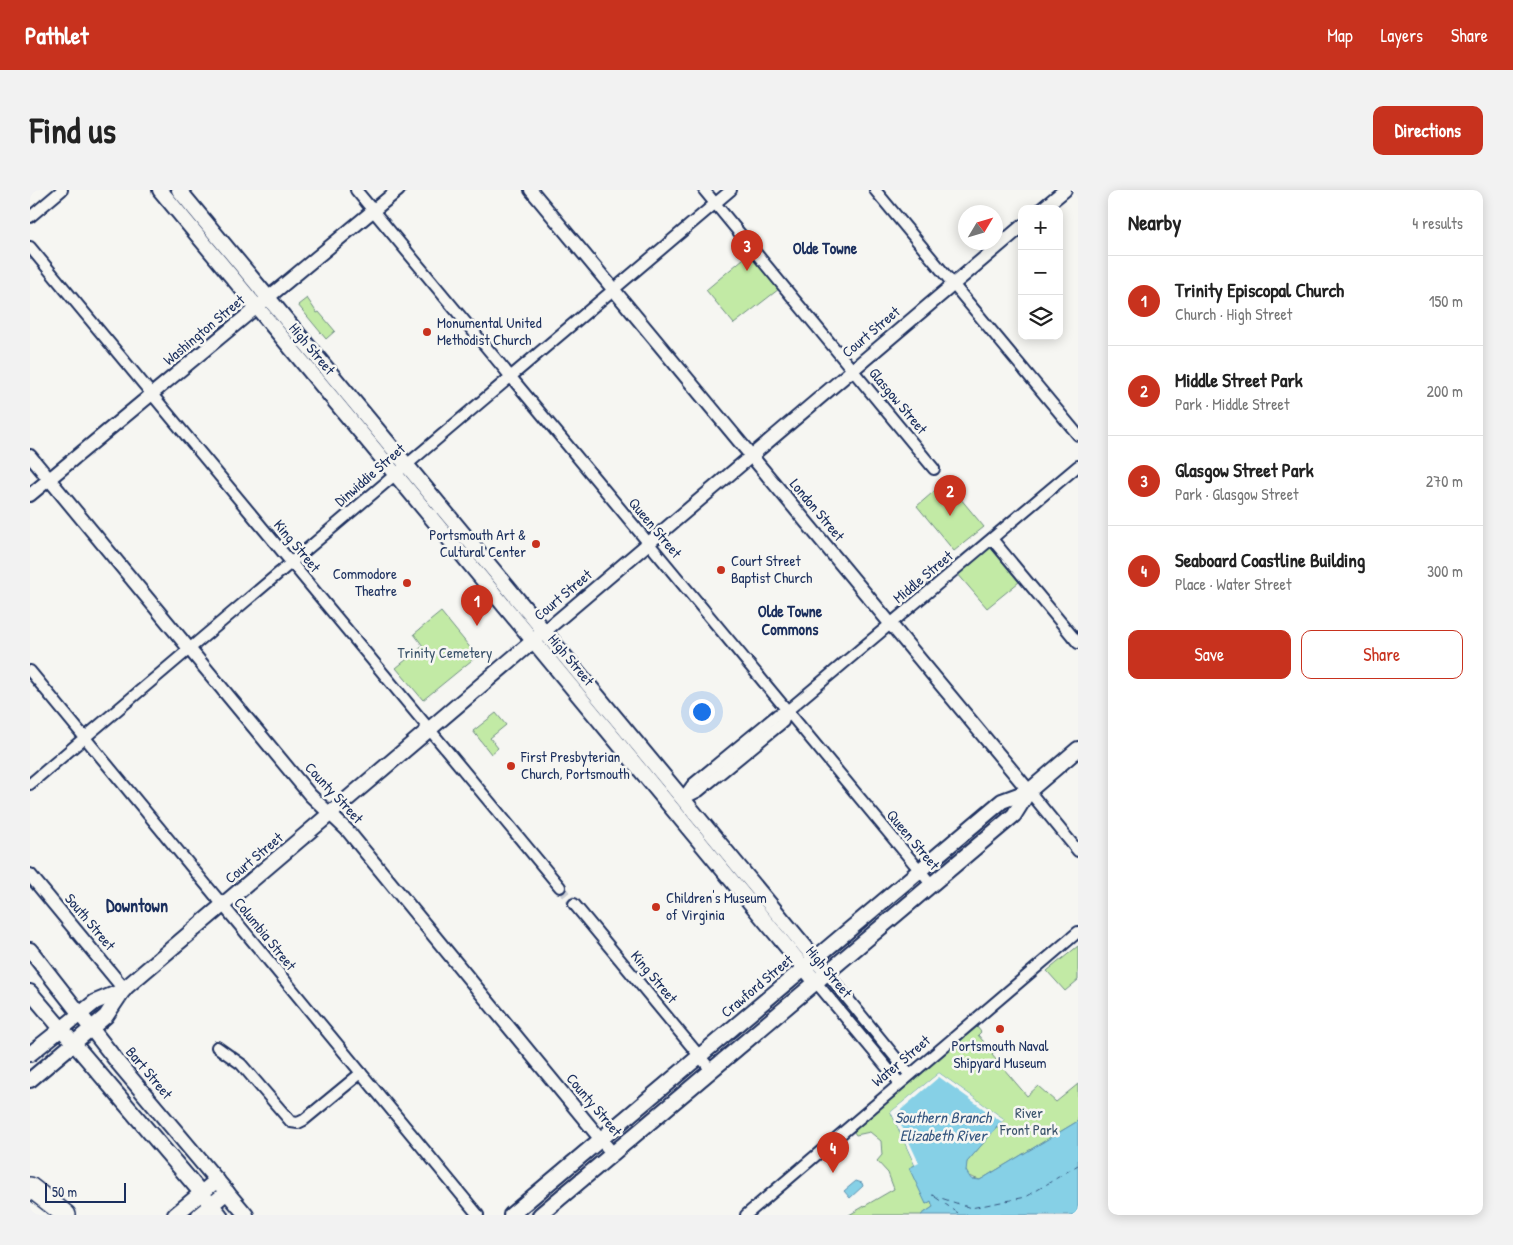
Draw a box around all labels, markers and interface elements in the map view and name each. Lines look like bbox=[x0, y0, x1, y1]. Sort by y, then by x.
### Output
text: Pathlet bbox=[25, 19, 88, 51]
text: Map bbox=[1327, 23, 1353, 48]
text: Layers bbox=[1381, 23, 1423, 48]
text: Share bbox=[1451, 23, 1488, 48]
button: Directions bbox=[1373, 106, 1483, 155]
text: Find us bbox=[30, 107, 116, 154]
north arrow bbox=[958, 205, 1003, 250]
map controls bbox=[1018, 205, 1063, 340]
button: + bbox=[1018, 205, 1063, 250]
text: Nearby bbox=[1128, 208, 1181, 237]
text: 4 results bbox=[1412, 212, 1463, 234]
pin: 3 bbox=[731, 230, 763, 271]
district label: Olde Towne bbox=[793, 237, 858, 259]
button: − bbox=[1018, 250, 1063, 295]
text: Trinity Episcopal Church bbox=[1175, 277, 1344, 303]
street label: Washington Street bbox=[158, 289, 250, 370]
text: 1 bbox=[1141, 290, 1147, 312]
text: 150 m bbox=[1429, 290, 1463, 312]
button: layers bbox=[1018, 295, 1063, 340]
street label: Court Street bbox=[837, 301, 905, 362]
text: Church · High Street bbox=[1175, 303, 1292, 325]
place label: Monumental United Methodist Church bbox=[437, 312, 542, 350]
street label: High Street bbox=[284, 318, 341, 380]
marker: Monumental United Methodist Church bbox=[421, 326, 433, 338]
street label: Glasgow Street bbox=[864, 363, 933, 439]
text: Middle Street Park bbox=[1175, 367, 1303, 393]
text: 2 bbox=[1140, 380, 1148, 402]
text: 200 m bbox=[1427, 380, 1463, 402]
text: Park · Middle Street bbox=[1175, 393, 1289, 415]
street label: Dinwiddie Street bbox=[330, 438, 410, 511]
text: Glasgow Street Park bbox=[1175, 457, 1314, 483]
text: 3 bbox=[1140, 470, 1148, 492]
text: 270 m bbox=[1426, 470, 1463, 492]
street label: London Street bbox=[785, 474, 850, 546]
pin: 2 bbox=[934, 475, 966, 516]
text: Park · Glasgow Street bbox=[1175, 483, 1299, 505]
street label: Queen Street bbox=[624, 493, 687, 563]
street label: King Street bbox=[269, 515, 326, 577]
place label: Portsmouth Art & Cultural Center bbox=[429, 524, 526, 562]
marker: Portsmouth Art & Cultural Center bbox=[530, 538, 542, 550]
street label: Middle Street bbox=[888, 545, 958, 608]
text: Seaboard Coastline Building bbox=[1175, 547, 1365, 573]
place label: Court Street Baptist Church bbox=[731, 550, 812, 588]
text: 4 bbox=[1141, 560, 1147, 582]
text: 300 m bbox=[1427, 560, 1463, 582]
place label: Commodore Theatre bbox=[333, 563, 397, 601]
street label: Court Street bbox=[529, 564, 597, 625]
marker: Court Street Baptist Church bbox=[715, 564, 727, 576]
text: Place · Water Street bbox=[1175, 573, 1291, 595]
marker: Commodore Theatre bbox=[401, 577, 413, 589]
pin: 1 bbox=[461, 585, 493, 626]
district label: Olde Towne Commons bbox=[758, 600, 823, 640]
street label: High Street bbox=[543, 629, 600, 691]
button: Save bbox=[1128, 630, 1291, 679]
button: Share bbox=[1301, 630, 1463, 679]
park label: Trinity Cemetery bbox=[398, 642, 492, 663]
your location bbox=[689, 699, 715, 725]
place label: First Presbyterian Church, Portsmouth bbox=[520, 746, 630, 784]
street label: County Street bbox=[300, 757, 369, 829]
marker: First Presbyterian Church, Portsmouth bbox=[505, 760, 517, 772]
street label: Queen Street bbox=[882, 805, 945, 875]
street label: Court Street bbox=[220, 827, 288, 888]
place label: Children's Museum of Virginia bbox=[666, 887, 767, 925]
street label: South Street bbox=[60, 889, 121, 955]
district label: Downtown bbox=[106, 893, 168, 918]
street label: Columbia Street bbox=[229, 893, 302, 975]
marker: Children's Museum of Virginia bbox=[650, 901, 662, 913]
street label: High Street bbox=[801, 941, 858, 1003]
street label: King Street bbox=[626, 946, 683, 1008]
street label: Crawford Street bbox=[716, 949, 798, 1022]
marker: Portsmouth Naval Shipyard Museum bbox=[994, 1023, 1006, 1035]
street label: Water Street bbox=[867, 1029, 935, 1091]
place label: Portsmouth Naval Shipyard Museum bbox=[952, 1035, 1048, 1073]
street label: Bart Street bbox=[121, 1042, 178, 1104]
street label: County Street bbox=[562, 1068, 628, 1142]
park label: River Front Park bbox=[999, 1102, 1058, 1140]
water label: Southern Branch Elizabeth River bbox=[895, 1106, 993, 1146]
pin: 4 bbox=[817, 1132, 849, 1173]
scale bar bbox=[45, 1180, 126, 1203]
text: 50 m bbox=[52, 1182, 77, 1201]

